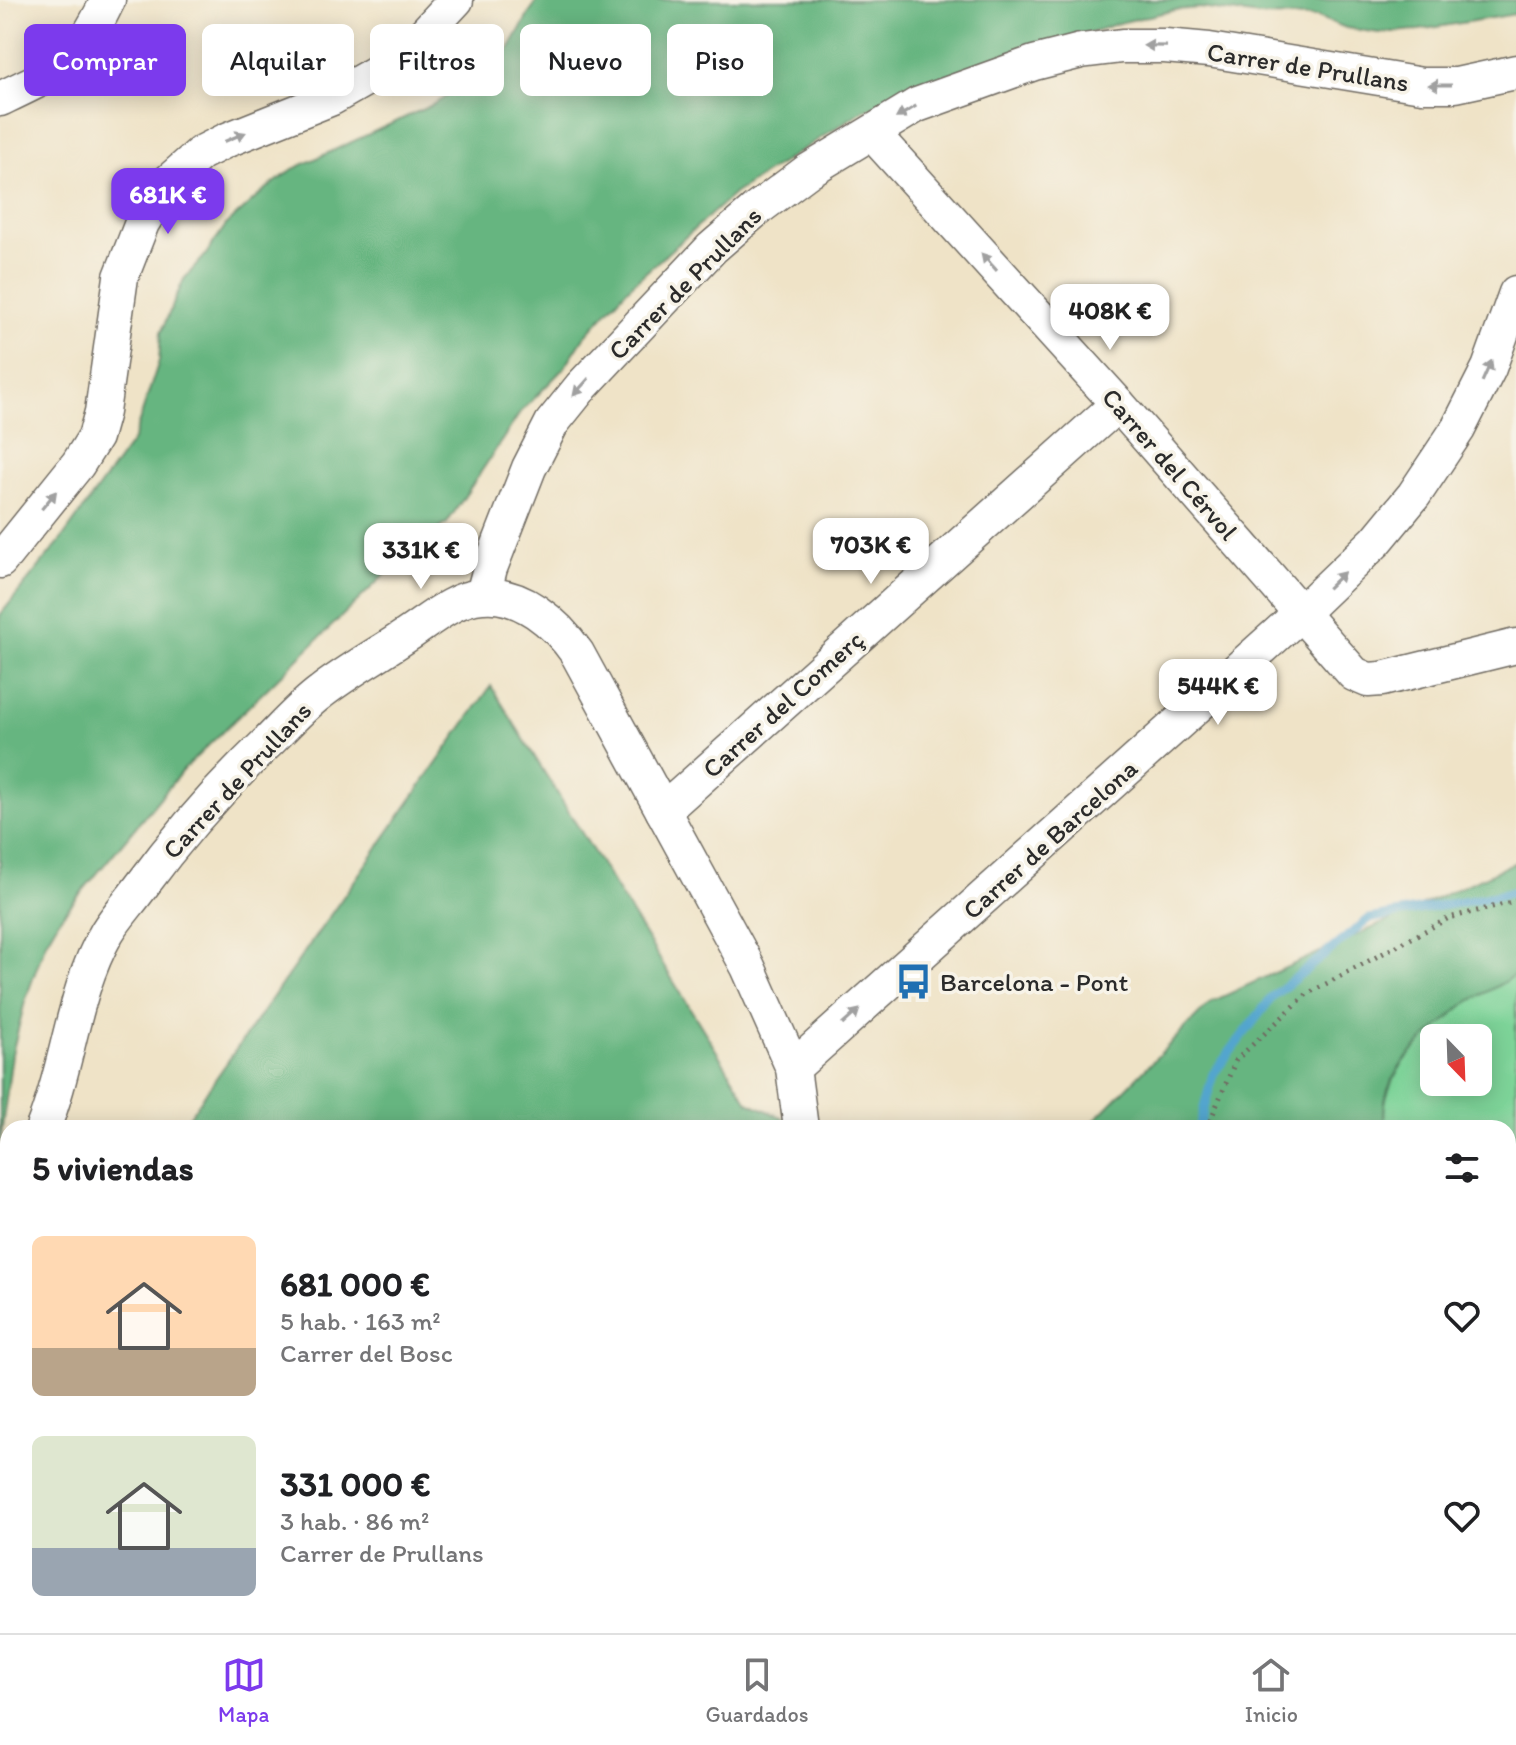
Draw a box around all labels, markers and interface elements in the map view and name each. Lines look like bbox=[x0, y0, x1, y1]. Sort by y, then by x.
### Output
chip: Comprar bbox=[24, 24, 186, 96]
chip: Alquilar bbox=[202, 24, 354, 96]
chip: Filtros bbox=[370, 24, 504, 96]
chip: Nuevo bbox=[520, 24, 651, 96]
chip: Piso bbox=[667, 24, 773, 96]
street label: Carrer de Prullans bbox=[1205, 35, 1411, 99]
one-way arrow bbox=[1142, 40, 1167, 52]
one-way arrow bbox=[1427, 79, 1452, 91]
one-way arrow bbox=[895, 105, 917, 119]
one-way arrow bbox=[223, 131, 247, 144]
pin: 681K € bbox=[103, 168, 233, 236]
text: 681K € bbox=[129, 178, 207, 210]
street label: Carrer de Prullans bbox=[602, 200, 768, 366]
one-way arrow bbox=[981, 253, 998, 273]
pin: 408K € bbox=[1045, 284, 1175, 352]
text: 408K € bbox=[1068, 294, 1152, 326]
one-way arrow bbox=[1480, 359, 1493, 383]
one-way arrow bbox=[573, 377, 591, 396]
street label: Carrer del Cérvol bbox=[1095, 381, 1245, 547]
one-way arrow bbox=[40, 490, 57, 510]
pin: 703K € bbox=[806, 518, 936, 586]
pin: 331K € bbox=[356, 523, 486, 591]
text: 703K € bbox=[831, 528, 911, 560]
text: 331K € bbox=[382, 533, 460, 565]
one-way arrow bbox=[1326, 571, 1345, 590]
street label: Carrer del Comerç bbox=[696, 623, 870, 785]
pin: 544K € bbox=[1153, 659, 1283, 727]
text: 544K € bbox=[1177, 669, 1259, 701]
street label: Carrer de Prullans bbox=[156, 695, 318, 865]
street label: Carrer de Barcelona bbox=[956, 752, 1144, 926]
bus stop icon: Barcelona - Pont bbox=[895, 963, 933, 1001]
place label: Barcelona - Pont bbox=[940, 966, 1129, 998]
one-way arrow bbox=[842, 1008, 861, 1026]
north arrow bbox=[1420, 1024, 1492, 1096]
map controls bbox=[1420, 1024, 1492, 1096]
icon: filters bbox=[1440, 1146, 1484, 1190]
text: 5 viviendas bbox=[32, 1148, 194, 1189]
text: 681 000 € bbox=[280, 1264, 430, 1305]
icon: home bbox=[96, 1268, 192, 1364]
icon: heart bbox=[1440, 1294, 1484, 1338]
text: 5 hab. · 163 m² bbox=[280, 1305, 441, 1337]
text: Carrer del Bosc bbox=[280, 1337, 453, 1369]
text: 331 000 € bbox=[280, 1464, 430, 1505]
icon: home bbox=[96, 1468, 192, 1564]
icon: heart bbox=[1440, 1494, 1484, 1538]
text: 3 hab. · 86 m² bbox=[280, 1505, 429, 1537]
text: Carrer de Prullans bbox=[280, 1537, 484, 1569]
tab: Mapa bbox=[218, 1653, 269, 1728]
tab: Guardados bbox=[706, 1653, 809, 1728]
tab: Inicio bbox=[1245, 1653, 1298, 1728]

